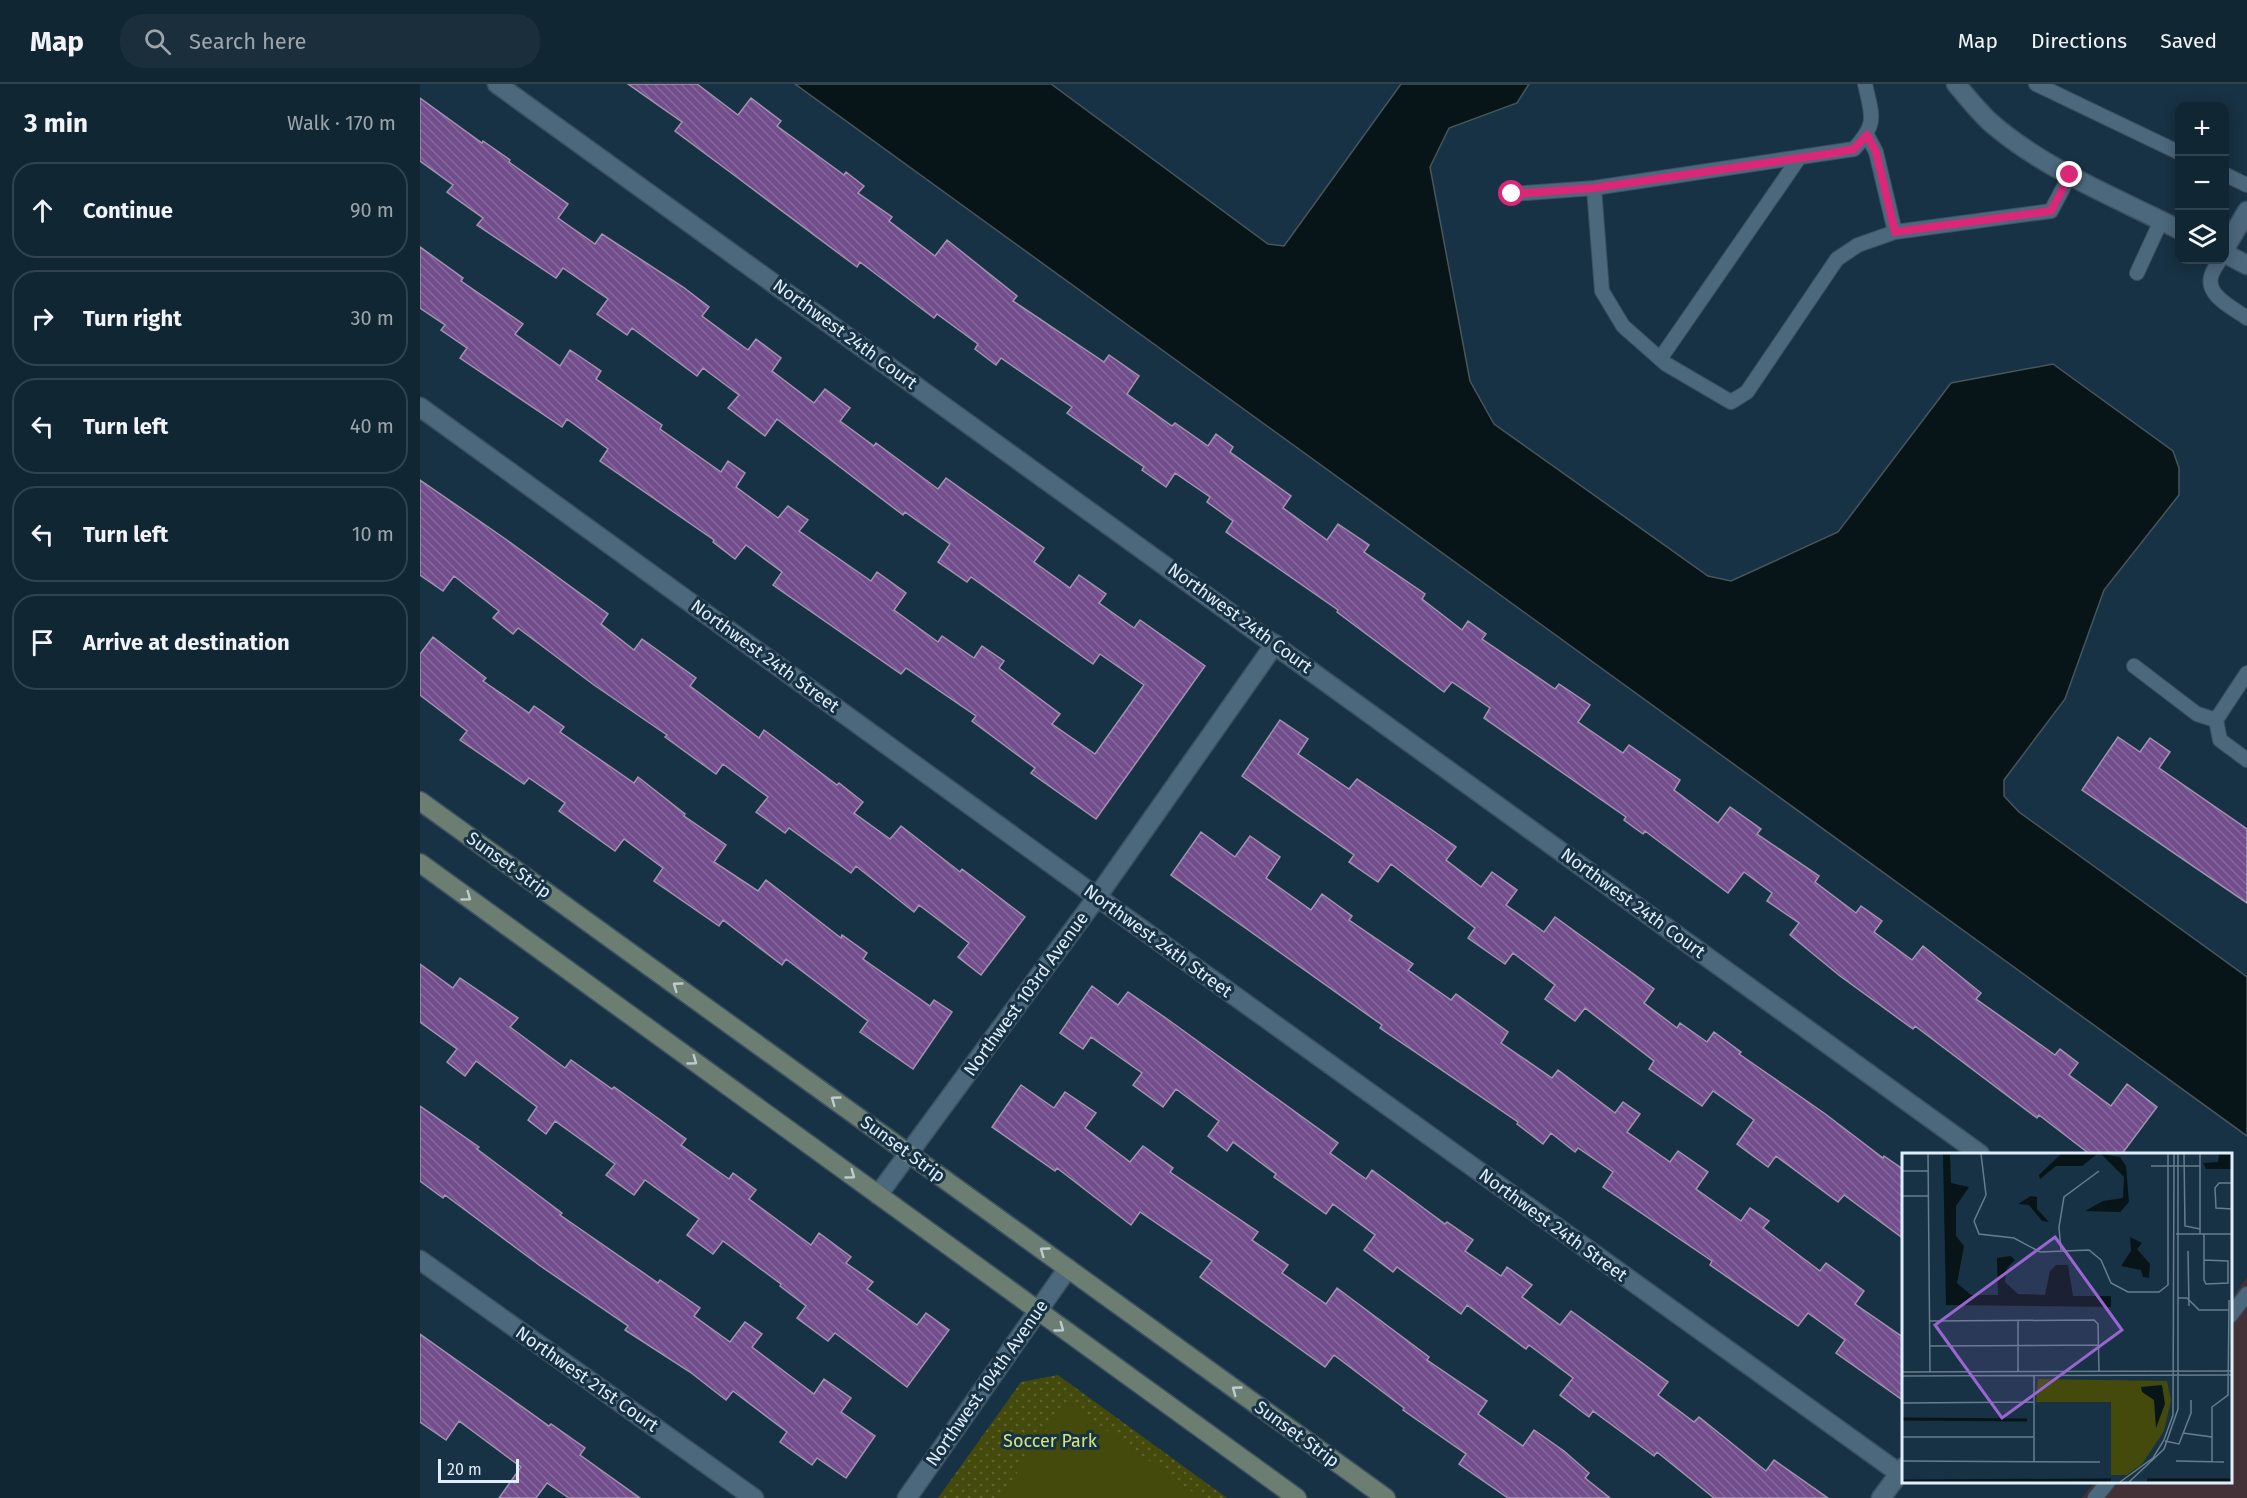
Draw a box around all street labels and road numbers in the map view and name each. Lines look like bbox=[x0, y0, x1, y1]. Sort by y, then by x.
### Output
street label: Northwest 24th Court bbox=[768, 274, 922, 394]
street label: Northwest 24th Court bbox=[1163, 558, 1317, 678]
street label: Northwest 24th Street bbox=[687, 595, 844, 717]
street label: Sunset Strip bbox=[462, 827, 556, 903]
street label: Northwest 24th Court bbox=[1556, 843, 1710, 963]
street label: Northwest 24th Street bbox=[1080, 880, 1237, 1002]
street label: Northwest 103rd Avenue bbox=[959, 908, 1093, 1080]
street label: Sunset Strip bbox=[856, 1111, 950, 1187]
street label: Northwest 24th Street bbox=[1475, 1164, 1632, 1286]
street label: Northwest 104th Avenue bbox=[921, 1296, 1053, 1470]
street label: Northwest 21st Court bbox=[511, 1321, 663, 1437]
street label: Sunset Strip bbox=[1250, 1396, 1344, 1472]

